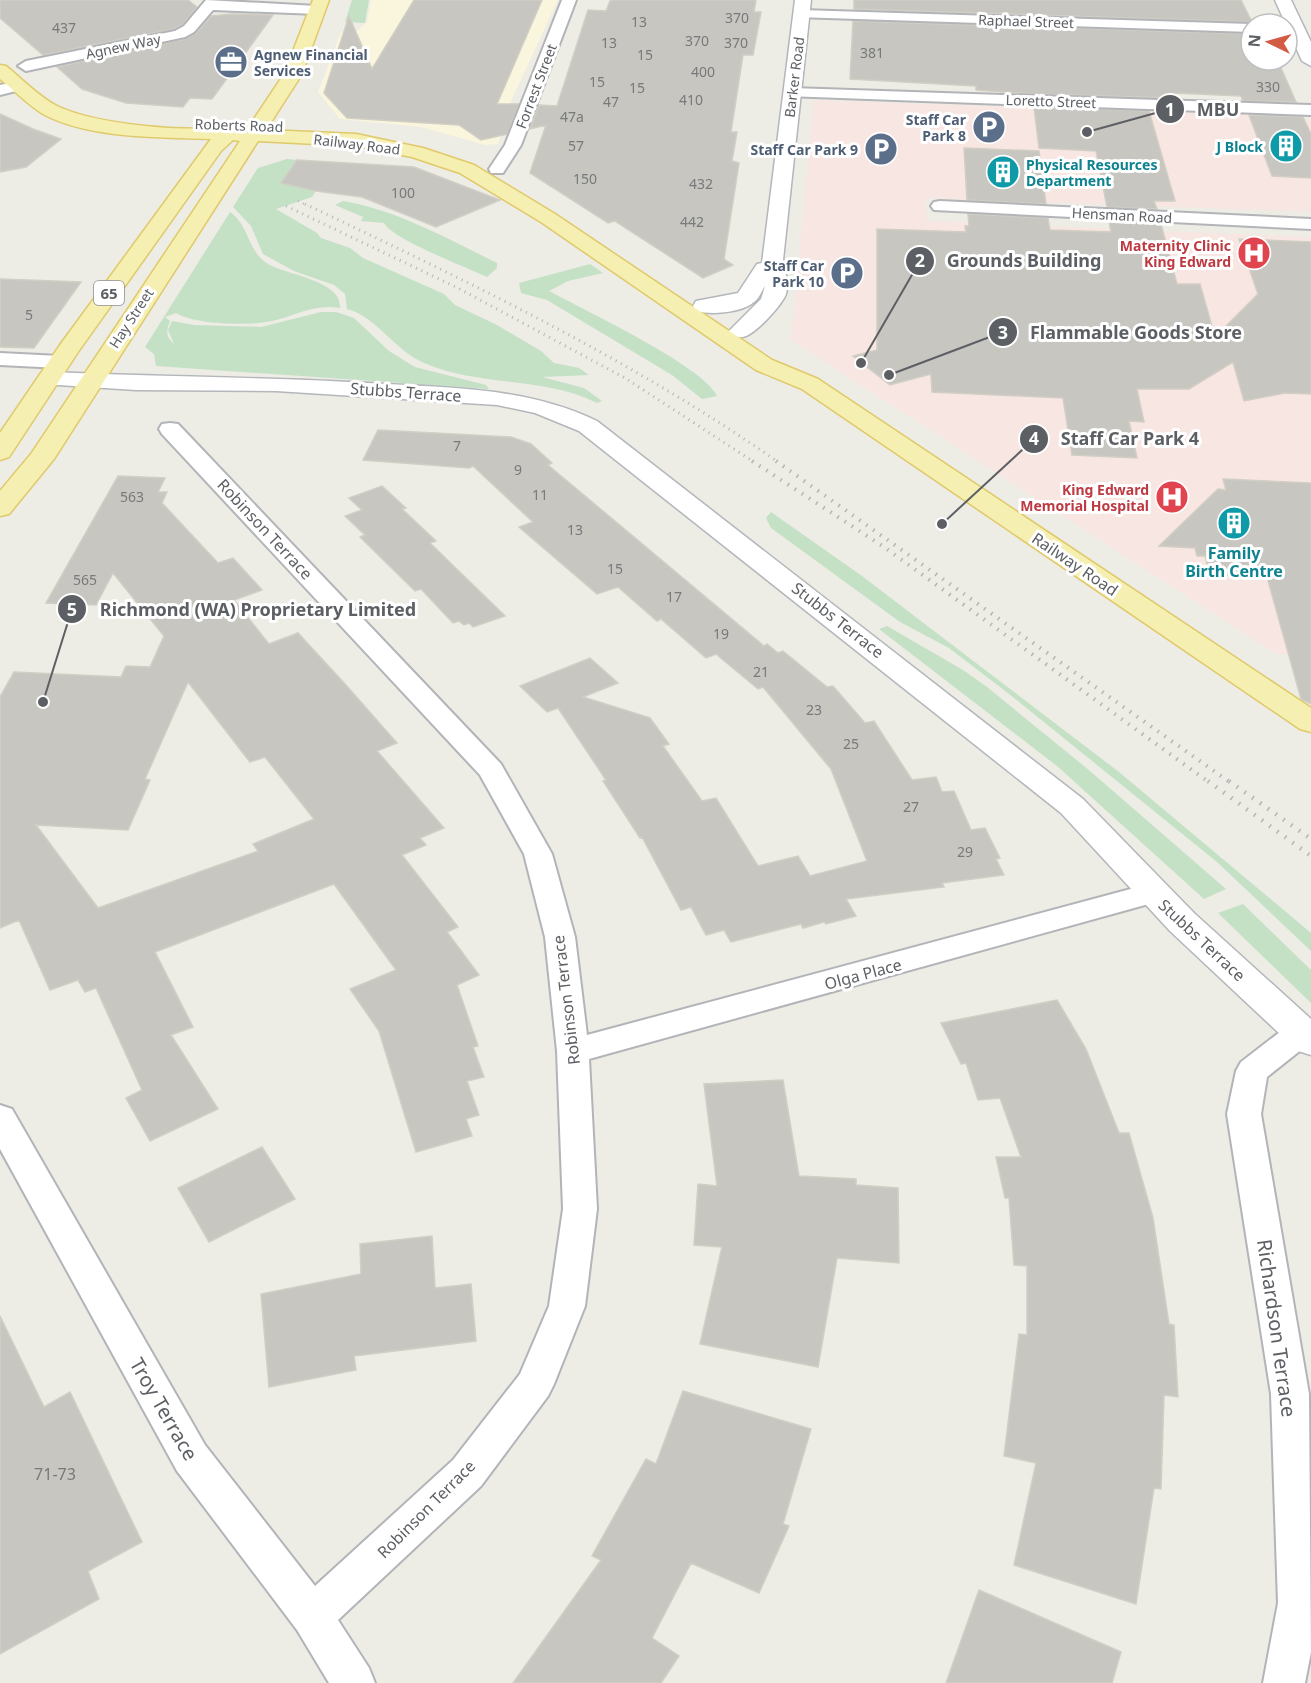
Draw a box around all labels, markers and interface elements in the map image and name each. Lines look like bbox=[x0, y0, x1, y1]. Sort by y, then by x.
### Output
house number: 370 bbox=[725, 8, 749, 27]
street label: Raphael Street bbox=[978, 10, 1074, 32]
house number: 13 bbox=[631, 12, 647, 31]
north arrow bbox=[1239, 12, 1299, 72]
house number: 437 bbox=[52, 18, 76, 37]
street label: Agnew Way bbox=[84, 29, 163, 63]
house number: 370 bbox=[685, 31, 709, 50]
house number: 13 bbox=[601, 33, 617, 52]
house number: 370 bbox=[724, 33, 748, 52]
text: N bbox=[1243, 33, 1266, 48]
street label: Barker Road bbox=[780, 36, 808, 118]
street label: Forrest Street bbox=[511, 41, 561, 131]
house number: 381 bbox=[860, 43, 884, 62]
office icon: Agnew Financial Services bbox=[213, 44, 249, 80]
place label: Agnew Financial Services bbox=[254, 45, 368, 80]
house number: 15 bbox=[637, 45, 653, 64]
house number: 400 bbox=[691, 62, 715, 81]
house number: 15 bbox=[589, 72, 605, 91]
house number: 330 bbox=[1256, 77, 1280, 96]
house number: 15 bbox=[629, 78, 645, 97]
house number: 410 bbox=[679, 90, 703, 109]
street label: Loretto Street bbox=[1005, 90, 1097, 112]
callout: MBU bbox=[1155, 91, 1251, 127]
house number: 47 bbox=[603, 92, 619, 111]
text: 1 bbox=[1165, 97, 1175, 121]
text: MBU bbox=[1197, 97, 1239, 121]
house number: 47a bbox=[560, 107, 584, 126]
parking icon: Staff Car Park 8 bbox=[971, 109, 1007, 145]
place label: Staff Car Park 8 bbox=[906, 110, 967, 145]
street label: Roberts Road bbox=[194, 114, 284, 136]
building icon: J Block bbox=[1268, 128, 1304, 164]
street label: Railway Road bbox=[313, 129, 401, 159]
parking icon: Staff Car Park 9 bbox=[863, 131, 899, 167]
house number: 57 bbox=[568, 136, 584, 155]
place label: J Block bbox=[1215, 137, 1263, 156]
place label: Staff Car Park 9 bbox=[750, 140, 858, 159]
building icon: Physical Resources Department bbox=[985, 154, 1021, 190]
place label: Physical Resources Department bbox=[1026, 155, 1157, 190]
house number: 150 bbox=[573, 169, 597, 188]
house number: 432 bbox=[689, 174, 713, 193]
house number: 100 bbox=[391, 183, 415, 202]
street label: Hensman Road bbox=[1071, 203, 1173, 227]
house number: 442 bbox=[680, 212, 704, 231]
hospital icon: Maternity Clinic King Edward bbox=[1236, 235, 1272, 271]
place label: Maternity Clinic King Edward bbox=[1120, 236, 1231, 271]
callout: Grounds Building bbox=[905, 243, 1113, 279]
text: 2 bbox=[915, 248, 925, 272]
text: Grounds Building bbox=[947, 248, 1101, 272]
parking icon: Staff Car Park 10 bbox=[829, 255, 865, 291]
place label: Staff Car Park 10 bbox=[764, 256, 825, 291]
road number: 65 bbox=[94, 281, 124, 305]
street label: Hay Street bbox=[104, 284, 158, 352]
house number: 5 bbox=[25, 305, 33, 324]
callout: Flammable Goods Store bbox=[988, 314, 1254, 350]
text: 3 bbox=[998, 320, 1008, 344]
text: Flammable Goods Store bbox=[1030, 320, 1242, 344]
street label: Stubbs Terrace bbox=[350, 377, 462, 407]
callout: Staff Car Park 4 bbox=[1019, 421, 1211, 457]
text: 4 bbox=[1029, 426, 1039, 450]
text: Staff Car Park 4 bbox=[1061, 426, 1199, 450]
house number: 7 bbox=[453, 436, 461, 455]
house number: 9 bbox=[514, 460, 522, 479]
street label: Robinson Terrace bbox=[213, 474, 317, 584]
hospital icon: King Edward Memorial Hospital bbox=[1154, 479, 1190, 515]
place label: King Edward Memorial Hospital bbox=[1020, 480, 1149, 515]
house number: 11 bbox=[532, 485, 548, 504]
house number: 563 bbox=[120, 487, 144, 506]
building icon: Family Birth Centre bbox=[1216, 505, 1252, 541]
house number: 13 bbox=[567, 520, 583, 539]
street label: Railway Road bbox=[1028, 527, 1122, 601]
place label: Family Birth Centre bbox=[1185, 542, 1283, 582]
house number: 15 bbox=[607, 559, 623, 578]
house number: 565 bbox=[73, 570, 97, 589]
street label: Stubbs Terrace bbox=[787, 577, 889, 663]
house number: 17 bbox=[666, 587, 682, 606]
callout: Richmond (WA) Proprietary Limited bbox=[57, 591, 428, 627]
text: 5 bbox=[67, 597, 77, 621]
text: Richmond (WA) Proprietary Limited bbox=[100, 597, 416, 621]
house number: 19 bbox=[713, 624, 729, 643]
house number: 21 bbox=[753, 662, 769, 681]
house number: 23 bbox=[806, 700, 822, 719]
house number: 25 bbox=[843, 734, 859, 753]
house number: 27 bbox=[903, 797, 919, 816]
house number: 29 bbox=[957, 842, 973, 861]
street label: Stubbs Terrace bbox=[1154, 894, 1250, 986]
street label: Robinson Terrace bbox=[547, 934, 585, 1066]
street label: Olga Place bbox=[822, 953, 904, 995]
street label: Richardson Terrace bbox=[1251, 1237, 1303, 1419]
street label: Troy Terrace bbox=[124, 1353, 204, 1465]
street label: Robinson Terrace bbox=[372, 1455, 480, 1563]
house number: 71-73 bbox=[34, 1463, 76, 1485]

